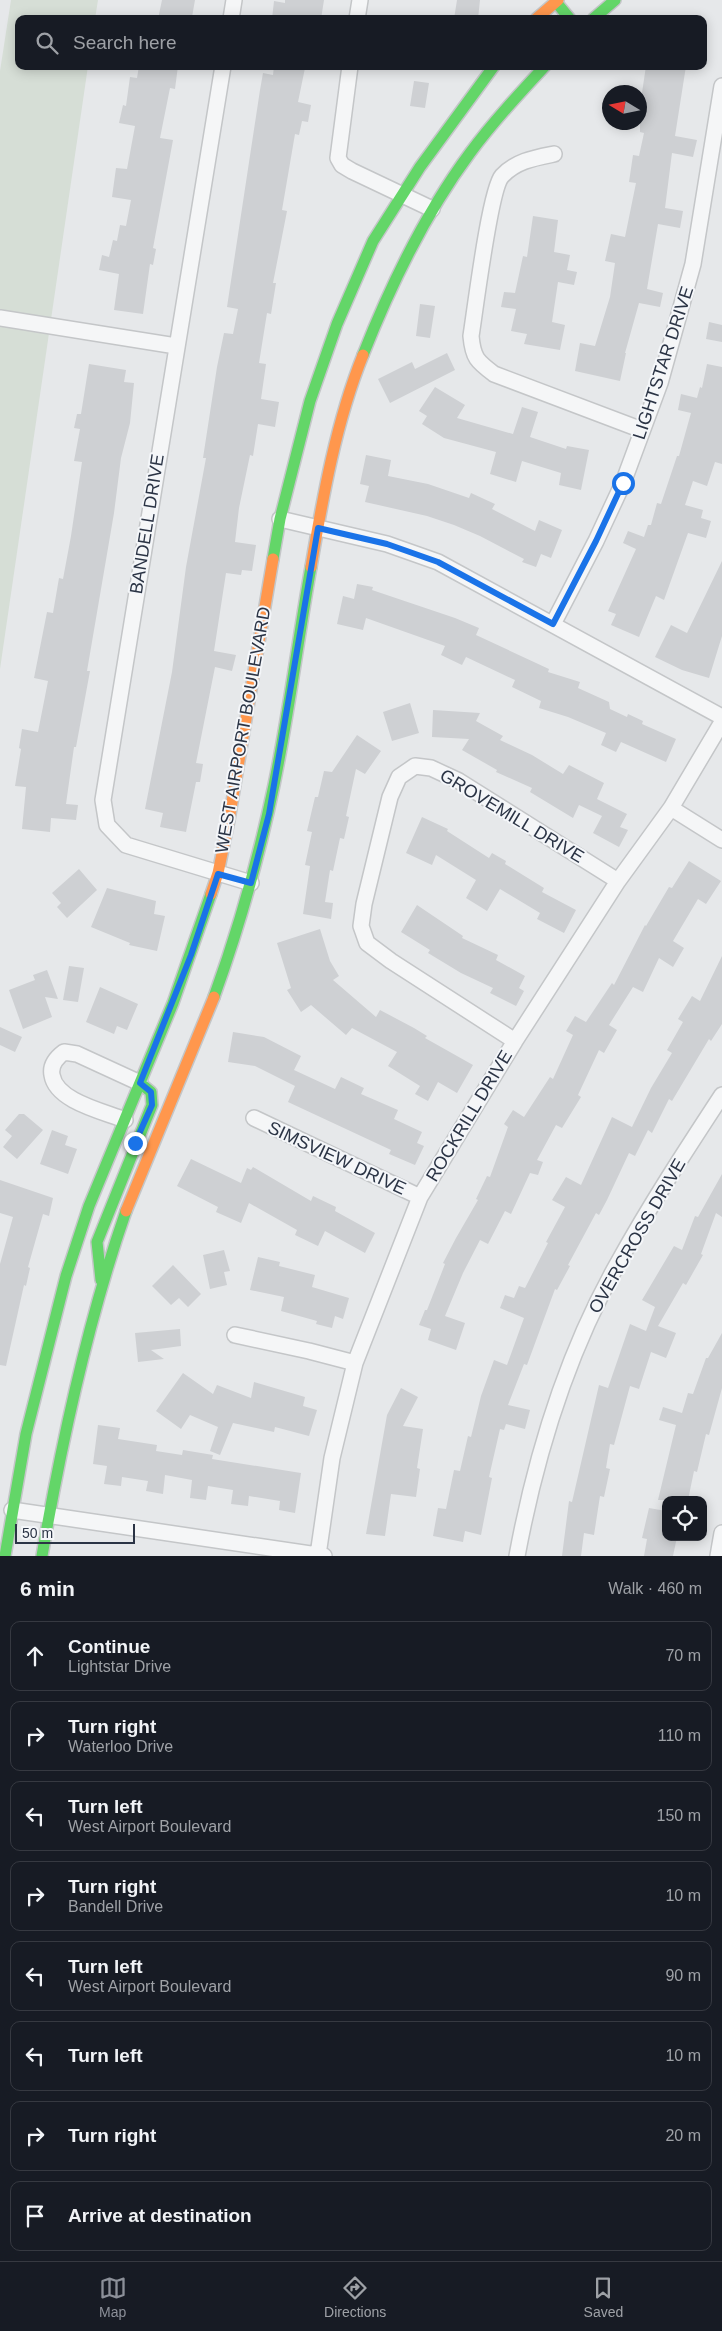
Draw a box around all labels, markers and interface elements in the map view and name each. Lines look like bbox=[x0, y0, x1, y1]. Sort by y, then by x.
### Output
search box bbox=[15, 15, 707, 70]
icon: search bbox=[33, 29, 61, 57]
text: Search here bbox=[73, 32, 177, 53]
north arrow bbox=[602, 85, 647, 130]
street label: LIGHTSTAR DRIVE bbox=[629, 284, 697, 442]
street label: BANDELL DRIVE bbox=[126, 453, 168, 595]
route start bbox=[612, 472, 635, 495]
street label: WEST AIRPORT BOULEVARD bbox=[211, 605, 275, 855]
street label: GROVEMILL DRIVE bbox=[436, 765, 588, 867]
street label: ROCKRILL DRIVE bbox=[422, 1047, 516, 1185]
street label: SIMSVIEW DRIVE bbox=[265, 1117, 409, 1199]
route end bbox=[124, 1132, 147, 1155]
street label: OVERCROSS DRIVE bbox=[585, 1155, 689, 1317]
map controls bbox=[662, 1496, 707, 1541]
button: locate bbox=[662, 1496, 707, 1541]
scale bar bbox=[15, 1521, 135, 1544]
text: 50 m bbox=[22, 1525, 53, 1541]
text: 6 min bbox=[20, 1577, 75, 1600]
text: Walk · 460 m bbox=[608, 1580, 702, 1597]
text: Continue bbox=[68, 1636, 150, 1657]
icon: ahead bbox=[21, 1642, 49, 1670]
text: 70 m bbox=[665, 1647, 701, 1664]
text: Lightstar Drive bbox=[68, 1658, 171, 1675]
text: Turn right bbox=[68, 1716, 156, 1737]
icon: right bbox=[21, 1722, 49, 1750]
text: 110 m bbox=[658, 1727, 701, 1744]
text: Waterloo Drive bbox=[68, 1738, 173, 1755]
text: Turn left bbox=[68, 1796, 143, 1817]
icon: left bbox=[21, 1802, 49, 1830]
text: 150 m bbox=[657, 1807, 701, 1824]
text: West Airport Boulevard bbox=[68, 1818, 231, 1835]
text: Turn right bbox=[68, 1876, 156, 1897]
icon: right bbox=[21, 1882, 49, 1910]
text: 10 m bbox=[665, 1887, 701, 1904]
text: Bandell Drive bbox=[68, 1898, 163, 1915]
text: Turn left bbox=[68, 1956, 143, 1977]
icon: left bbox=[21, 1962, 49, 1990]
text: 90 m bbox=[665, 1967, 701, 1984]
text: West Airport Boulevard bbox=[68, 1978, 231, 1995]
icon: left bbox=[21, 2042, 49, 2070]
text: Turn left bbox=[68, 2045, 143, 2066]
text: 10 m bbox=[665, 2047, 701, 2064]
icon: right bbox=[21, 2122, 49, 2150]
text: Turn right bbox=[68, 2125, 156, 2146]
text: 20 m bbox=[665, 2127, 701, 2144]
icon: arrive bbox=[21, 2202, 49, 2230]
text: Arrive at destination bbox=[68, 2205, 252, 2226]
tab: Map bbox=[99, 2274, 127, 2320]
tab: Directions bbox=[324, 2274, 386, 2320]
tab: Saved bbox=[584, 2274, 623, 2320]

